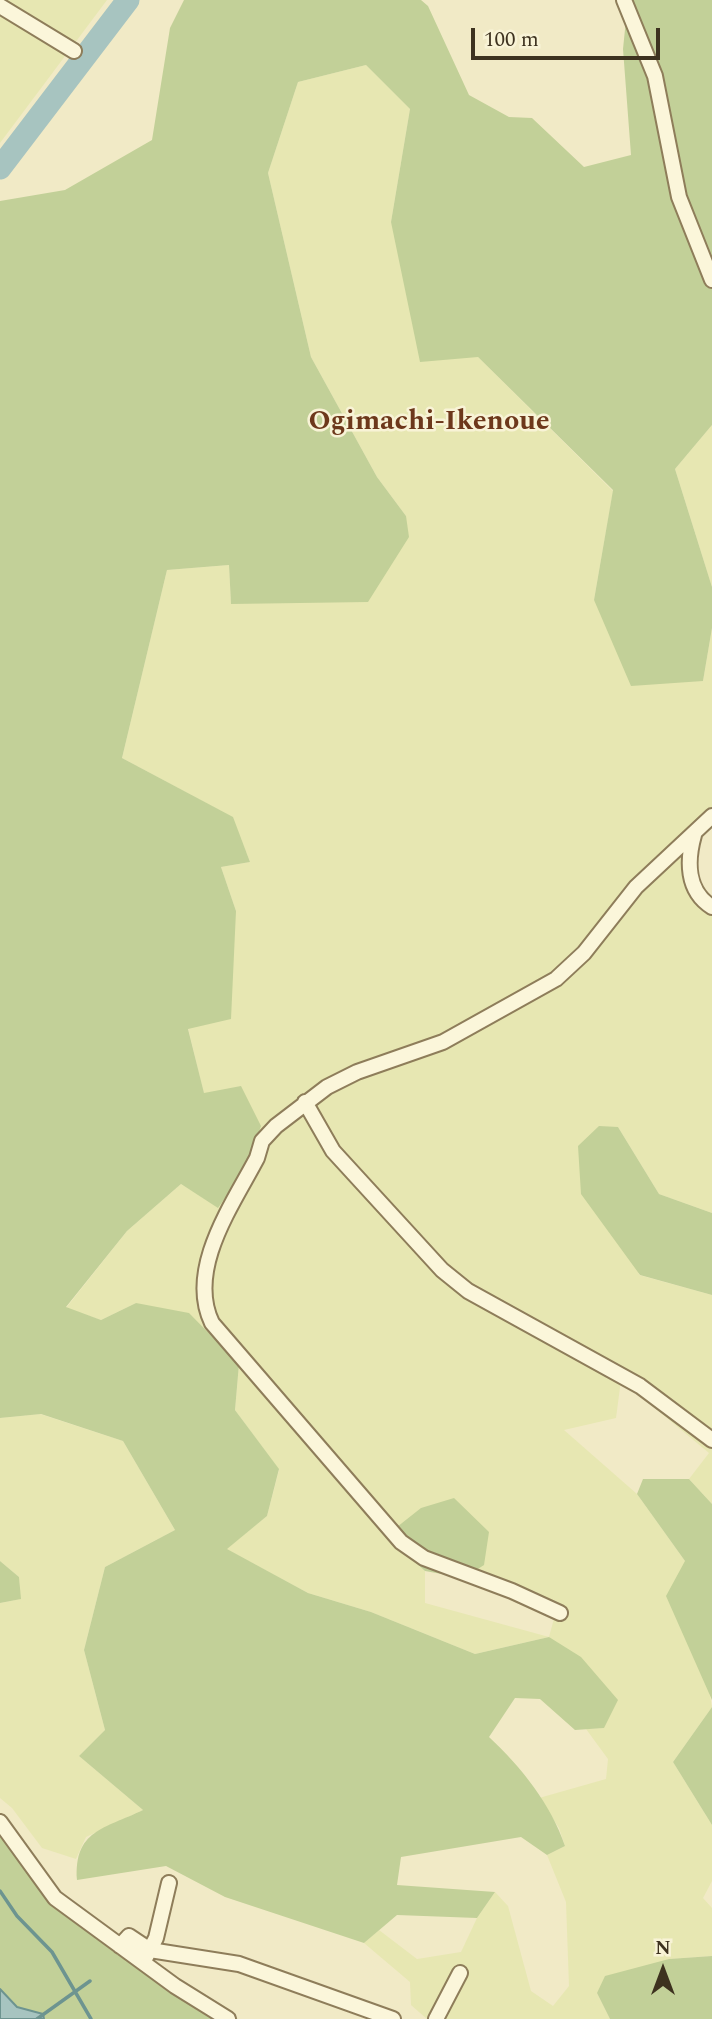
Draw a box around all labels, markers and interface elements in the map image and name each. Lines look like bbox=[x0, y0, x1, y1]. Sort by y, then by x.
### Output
scale bar bbox=[474, 14, 663, 58]
text: 100 m bbox=[484, 24, 539, 56]
district label: Ogimachi-Ikenoue bbox=[308, 407, 550, 441]
text: N bbox=[655, 1934, 671, 1963]
north arrow bbox=[628, 1935, 698, 2005]

